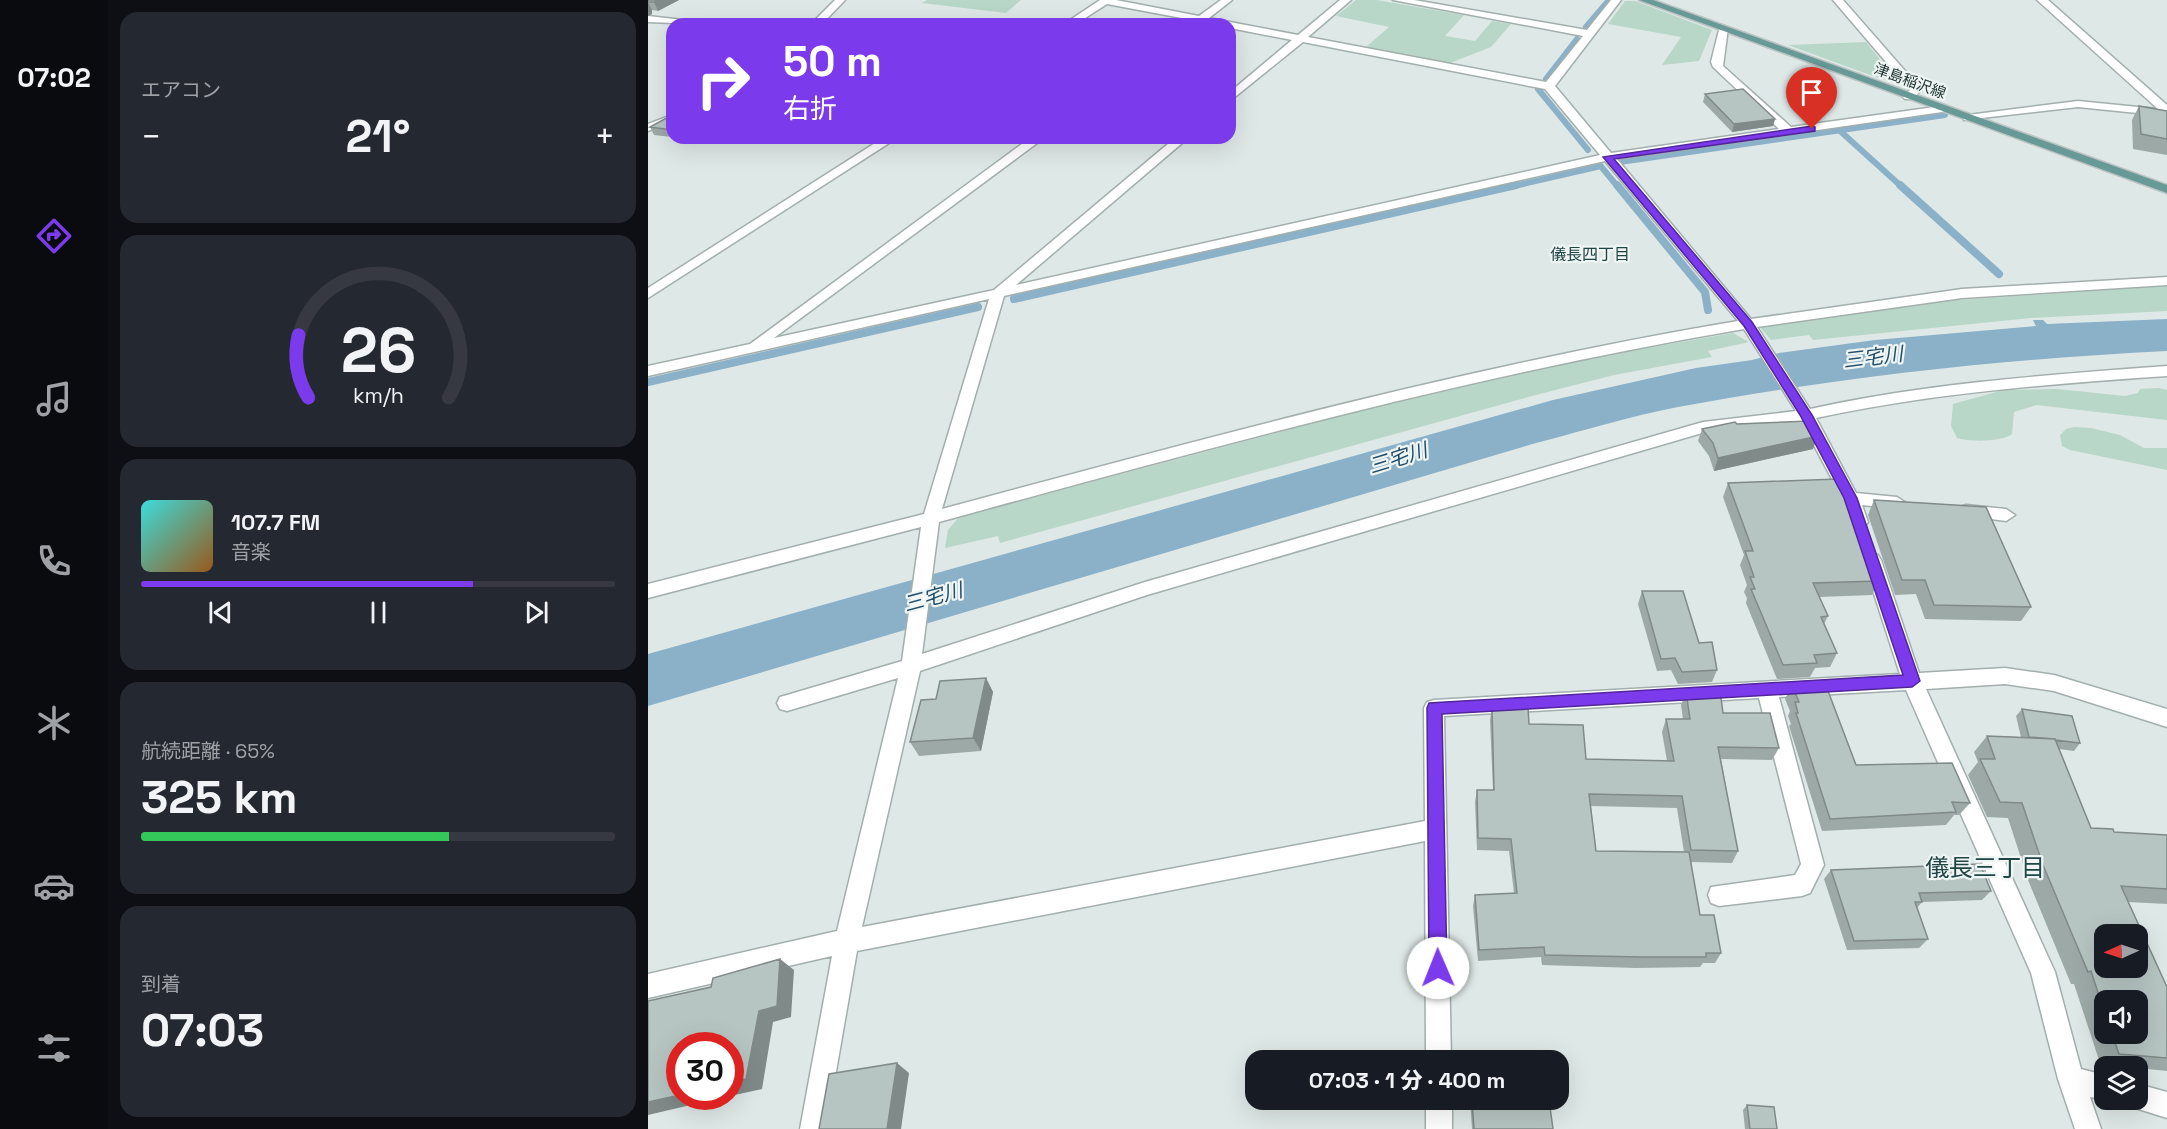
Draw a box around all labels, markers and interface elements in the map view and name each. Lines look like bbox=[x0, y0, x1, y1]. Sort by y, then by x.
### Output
text: 50 m bbox=[783, 35, 882, 88]
icon: right bbox=[684, 42, 762, 120]
street label: 津島稲沢線 bbox=[1872, 59, 1949, 102]
text: 07:02 bbox=[17, 60, 91, 95]
pin bbox=[1786, 67, 1837, 129]
icon: arrive bbox=[1795, 76, 1828, 109]
text: エアコン bbox=[141, 77, 221, 103]
text: 右折 bbox=[783, 91, 837, 126]
text: 21° bbox=[346, 108, 410, 165]
text: − bbox=[141, 116, 161, 158]
text: + bbox=[595, 116, 615, 158]
icon: directions bbox=[33, 215, 75, 257]
district label: 儀長四丁目 bbox=[1550, 244, 1630, 265]
text: 26 bbox=[340, 311, 416, 390]
water label: 三宅川 bbox=[1842, 340, 1906, 374]
icon: music bbox=[33, 378, 75, 420]
text: km/h bbox=[352, 383, 404, 410]
water label: 三宅川 bbox=[1366, 436, 1432, 479]
text: 107.7 FM bbox=[231, 508, 320, 536]
text: 音楽 bbox=[231, 539, 271, 565]
icon: phone bbox=[33, 540, 75, 582]
water label: 三宅川 bbox=[901, 576, 967, 617]
icon: previous bbox=[204, 596, 237, 629]
icon: pause bbox=[362, 596, 395, 629]
icon: next bbox=[520, 596, 553, 629]
icon: climate bbox=[33, 702, 75, 744]
text: 航続距離 · 65% bbox=[141, 738, 275, 764]
text: 325 km bbox=[141, 769, 297, 826]
district label: 儀長三丁目 bbox=[1925, 852, 2045, 883]
icon: car bbox=[33, 865, 75, 907]
north arrow bbox=[2094, 924, 2148, 978]
map controls bbox=[2094, 924, 2148, 1110]
position arrow bbox=[1406, 936, 1470, 1000]
text: 到着 bbox=[141, 971, 181, 997]
button: sound bbox=[2094, 990, 2148, 1044]
text: 07:03 bbox=[141, 1002, 264, 1059]
icon: filters bbox=[33, 1027, 75, 1069]
speed limit sign: 30 bbox=[666, 1032, 744, 1110]
button: layers bbox=[2094, 1056, 2148, 1110]
text: 07:03 · 1 分 · 400 m bbox=[1309, 1066, 1505, 1094]

